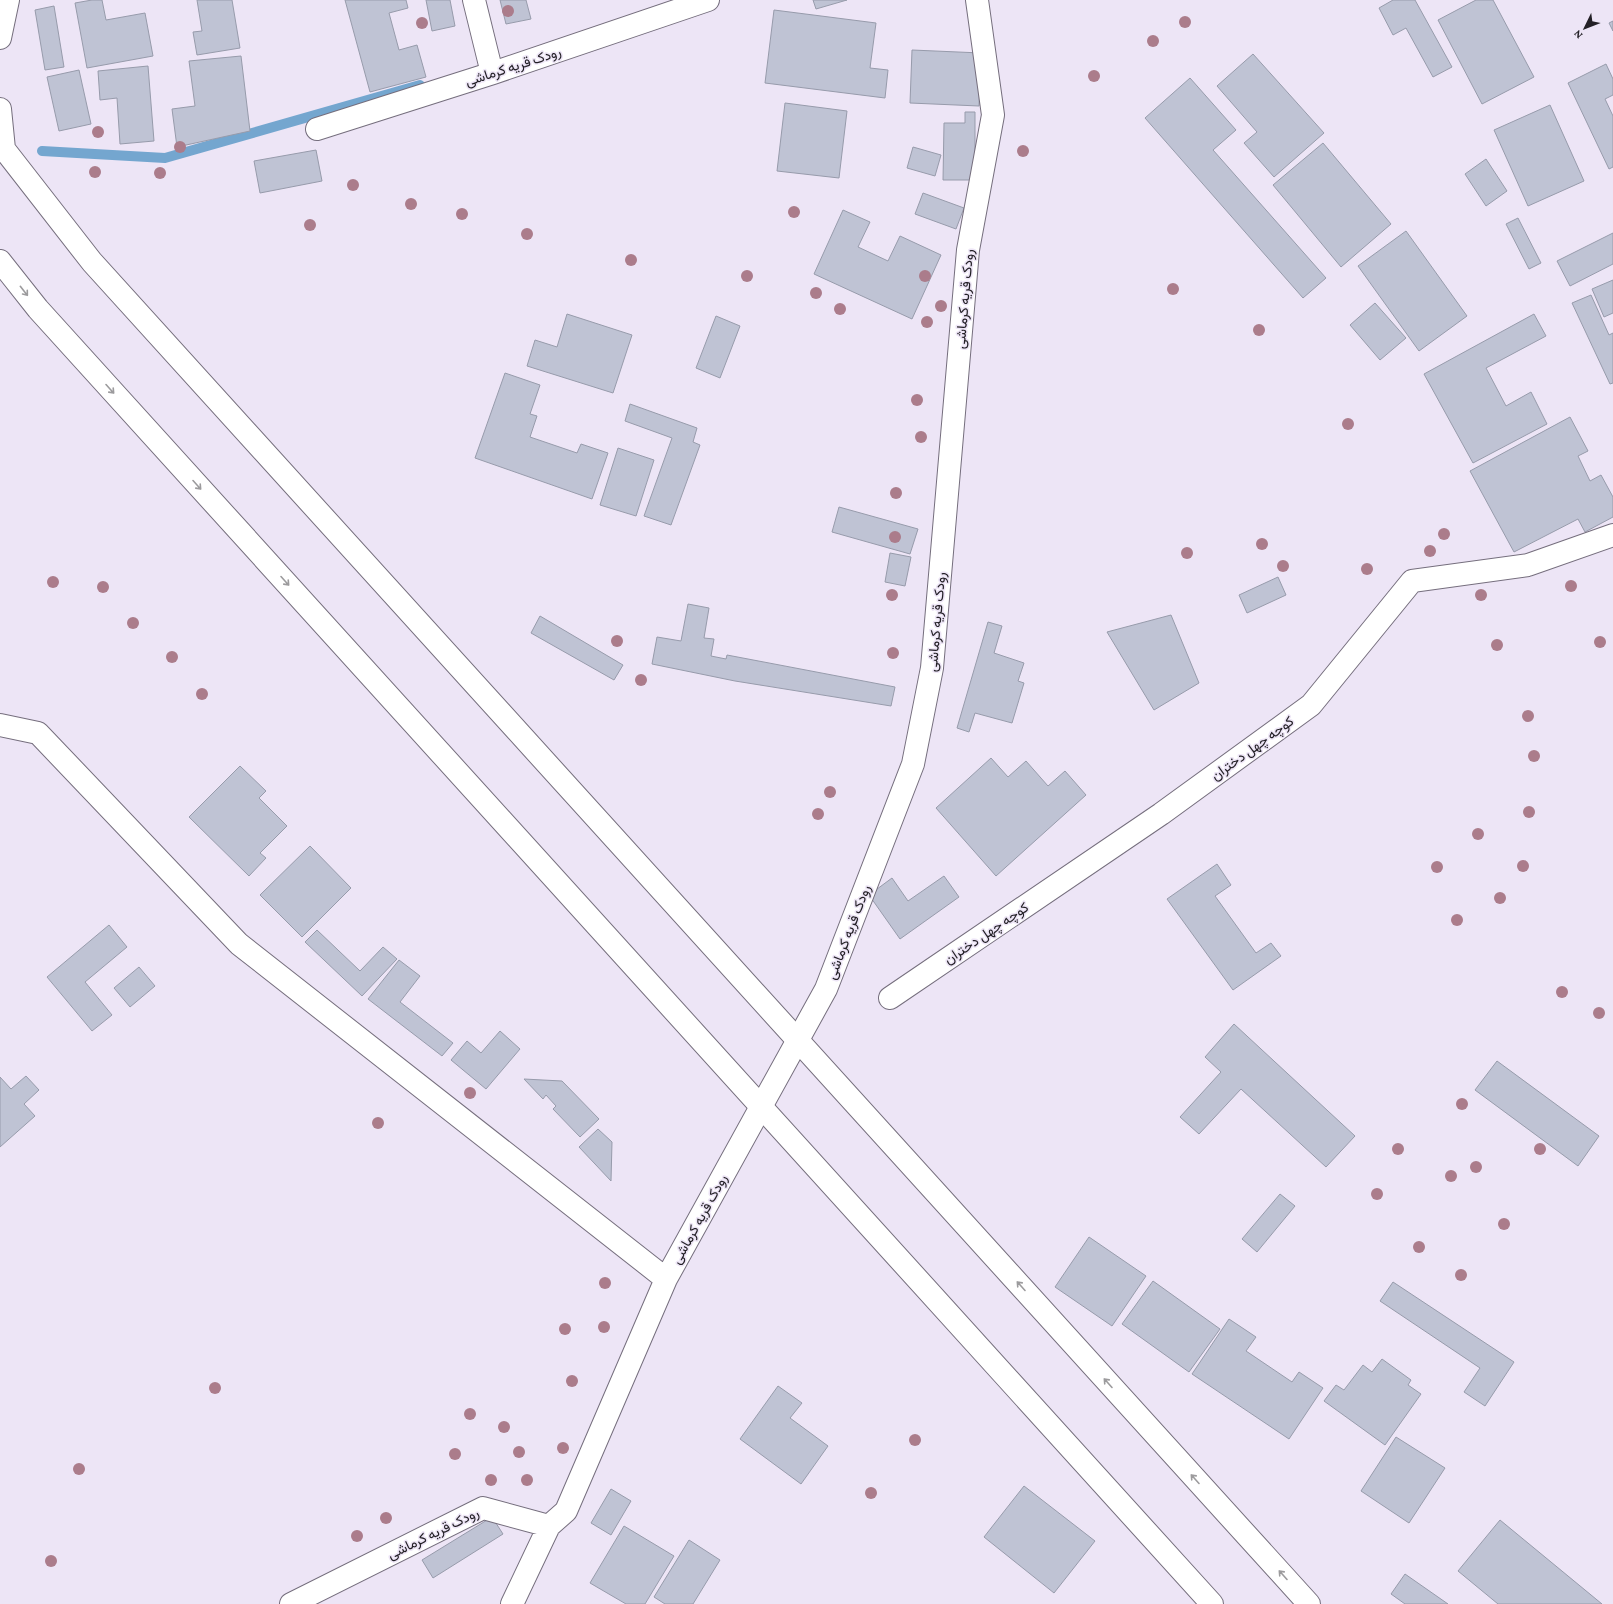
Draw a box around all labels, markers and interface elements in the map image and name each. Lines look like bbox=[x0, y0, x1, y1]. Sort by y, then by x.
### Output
north arrow bbox=[1565, 8, 1605, 48]
text: N bbox=[1570, 28, 1585, 42]
street label: رودک قریه کرماشی bbox=[463, 43, 564, 90]
street label: رودک قریه کرماشی bbox=[952, 248, 977, 350]
one-way arrow bbox=[20, 286, 28, 297]
one-way arrow bbox=[105, 383, 114, 393]
one-way arrow bbox=[193, 480, 202, 490]
street label: رودک قریه کرماشی bbox=[924, 571, 949, 673]
one-way arrow bbox=[280, 576, 289, 586]
street label: کوچه چهل دختران bbox=[1208, 713, 1298, 785]
street label: رودک قریه کرماشی bbox=[823, 882, 874, 982]
street label: کوچه چهل دختران bbox=[941, 899, 1032, 969]
street label: رودک قریه کرماشی bbox=[668, 1171, 731, 1267]
one-way arrow bbox=[1016, 1281, 1025, 1291]
one-way arrow bbox=[1104, 1378, 1113, 1388]
one-way arrow bbox=[1191, 1474, 1200, 1484]
street label: رودک قریه کرماشی bbox=[385, 1504, 482, 1563]
one-way arrow bbox=[1278, 1570, 1287, 1580]

